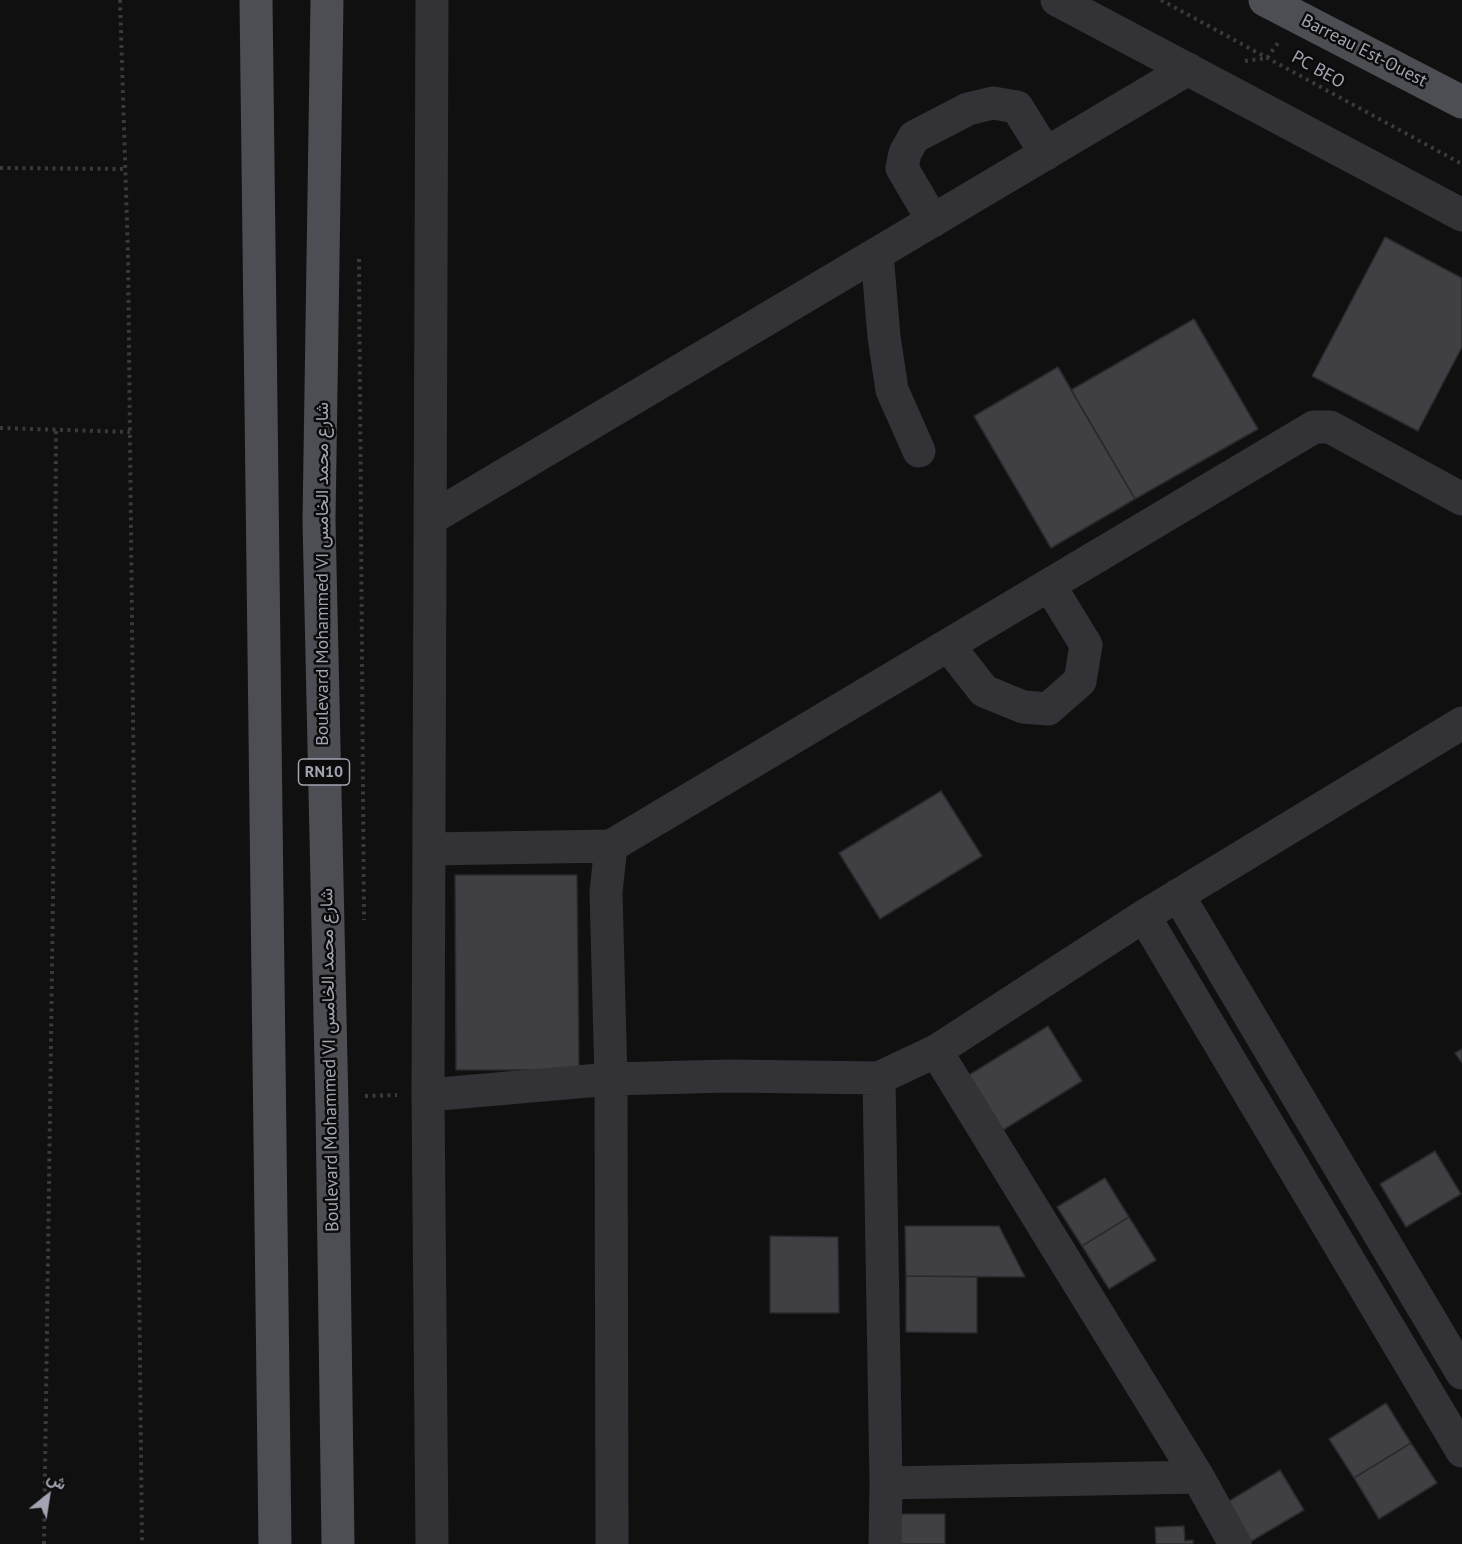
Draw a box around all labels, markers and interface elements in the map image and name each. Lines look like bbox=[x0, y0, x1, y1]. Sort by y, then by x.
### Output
street label: Barreau Est-Ouest bbox=[1297, 10, 1431, 92]
street label: PC BEO bbox=[1288, 47, 1348, 93]
street label: Boulevard Mohammed VI شارع محمد الخامس bbox=[312, 402, 334, 746]
road number: RN10 bbox=[298, 759, 350, 785]
street label: Boulevard Mohammed VI شارع محمد الخامس bbox=[316, 888, 344, 1232]
north arrow bbox=[18, 1466, 78, 1526]
text: ش bbox=[44, 1467, 70, 1494]

